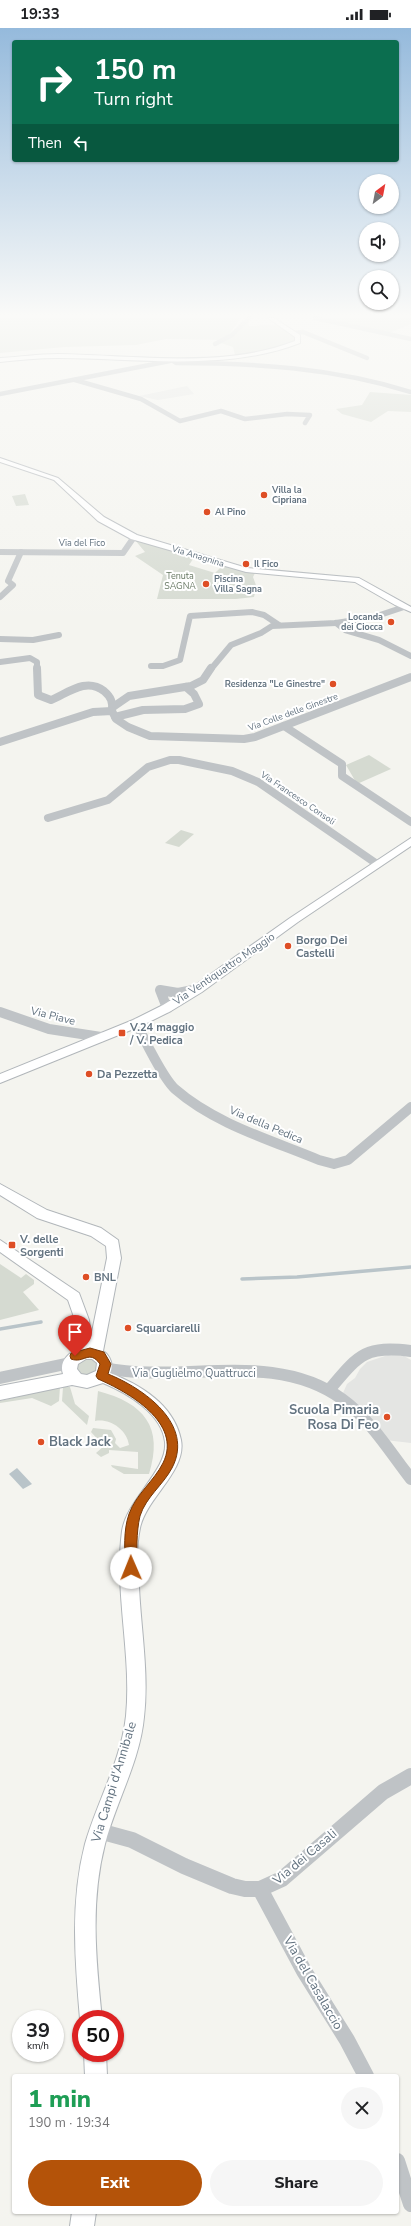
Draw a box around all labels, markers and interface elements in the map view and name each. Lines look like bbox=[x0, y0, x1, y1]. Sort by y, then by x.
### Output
text: 19:33 bbox=[20, 4, 60, 24]
text: 150 m bbox=[94, 51, 177, 89]
icon: right bbox=[28, 56, 80, 108]
text: Turn right bbox=[94, 87, 173, 111]
icon: left bbox=[70, 132, 92, 154]
text: Then bbox=[28, 133, 62, 153]
north arrow bbox=[359, 174, 399, 214]
map controls bbox=[359, 174, 399, 310]
button: sound bbox=[359, 222, 399, 262]
button: search bbox=[359, 270, 399, 310]
place label: Villa la Cipriana bbox=[271, 484, 307, 506]
marker: Villa la Cipriana bbox=[259, 490, 269, 500]
place label: Al Pino bbox=[215, 506, 246, 518]
marker: Al Pino bbox=[202, 507, 212, 517]
street label: Via del Fico bbox=[58, 537, 105, 549]
street label: Via Anagnina bbox=[169, 542, 226, 570]
place label: Il Fico bbox=[254, 558, 279, 570]
marker: Il Fico bbox=[241, 559, 251, 569]
park label: Tenuta SAGNA bbox=[164, 570, 196, 592]
place label: Piscina Villa Sagna bbox=[213, 573, 262, 595]
marker: Piscina Villa Sagna bbox=[201, 579, 211, 589]
place label: Locanda dei Ciocca bbox=[341, 611, 383, 633]
marker: Locanda dei Ciocca bbox=[386, 617, 396, 627]
place label: Residenza "Le Ginestre" bbox=[225, 678, 325, 690]
marker: Residenza "Le Ginestre" bbox=[328, 679, 338, 689]
street label: Via Colle delle Ginestre bbox=[245, 690, 340, 734]
street label: Via Francesco Consoli bbox=[257, 768, 338, 828]
street label: Via Ventiquattro Maggio bbox=[169, 929, 278, 1009]
place label: Borgo Dei Castelli bbox=[296, 933, 347, 961]
marker: Borgo Dei Castelli bbox=[283, 941, 293, 951]
street label: Via Piave bbox=[28, 1003, 77, 1029]
place label: V.24 maggio / V. Pedica bbox=[129, 1020, 194, 1048]
marker: V.24 maggio / V. Pedica bbox=[117, 1028, 127, 1038]
place label: Da Pezzetta bbox=[97, 1067, 158, 1082]
marker: Da Pezzetta bbox=[84, 1069, 94, 1079]
street label: Via della Pedica bbox=[226, 1102, 305, 1147]
place label: V. delle Sorgenti bbox=[19, 1232, 64, 1260]
marker: V. delle Sorgenti bbox=[7, 1240, 17, 1250]
place label: BNL bbox=[94, 1270, 116, 1285]
marker: BNL bbox=[81, 1272, 91, 1282]
pin bbox=[58, 1315, 92, 1356]
icon: arrive bbox=[64, 1321, 86, 1343]
place label: Squarciarelli bbox=[136, 1321, 200, 1336]
marker: Squarciarelli bbox=[123, 1323, 133, 1333]
street label: Via Guglielmo Quattrucci bbox=[131, 1366, 256, 1381]
place label: Scuola Pimaria Rosa Di Feo bbox=[289, 1401, 379, 1434]
marker: Scuola Pimaria Rosa Di Feo bbox=[382, 1412, 392, 1422]
place label: Black Jack bbox=[49, 1433, 112, 1451]
marker: Black Jack bbox=[36, 1437, 46, 1447]
position arrow bbox=[110, 1547, 152, 1589]
street label: Via Campi d'Annibale bbox=[87, 1719, 141, 1846]
street label: Via dei Casali bbox=[268, 1825, 341, 1890]
street label: Via del Casalaccio bbox=[278, 1932, 347, 2033]
speed limit sign: 50 bbox=[72, 2010, 124, 2062]
text: 39 bbox=[26, 2017, 50, 2044]
text: km/h bbox=[27, 2039, 49, 2053]
text: 1 min bbox=[28, 2083, 91, 2115]
button: close bbox=[341, 2087, 383, 2129]
text: 190 m · 19:34 bbox=[28, 2114, 110, 2132]
button: Exit bbox=[28, 2160, 202, 2206]
button: Share bbox=[210, 2160, 383, 2206]

